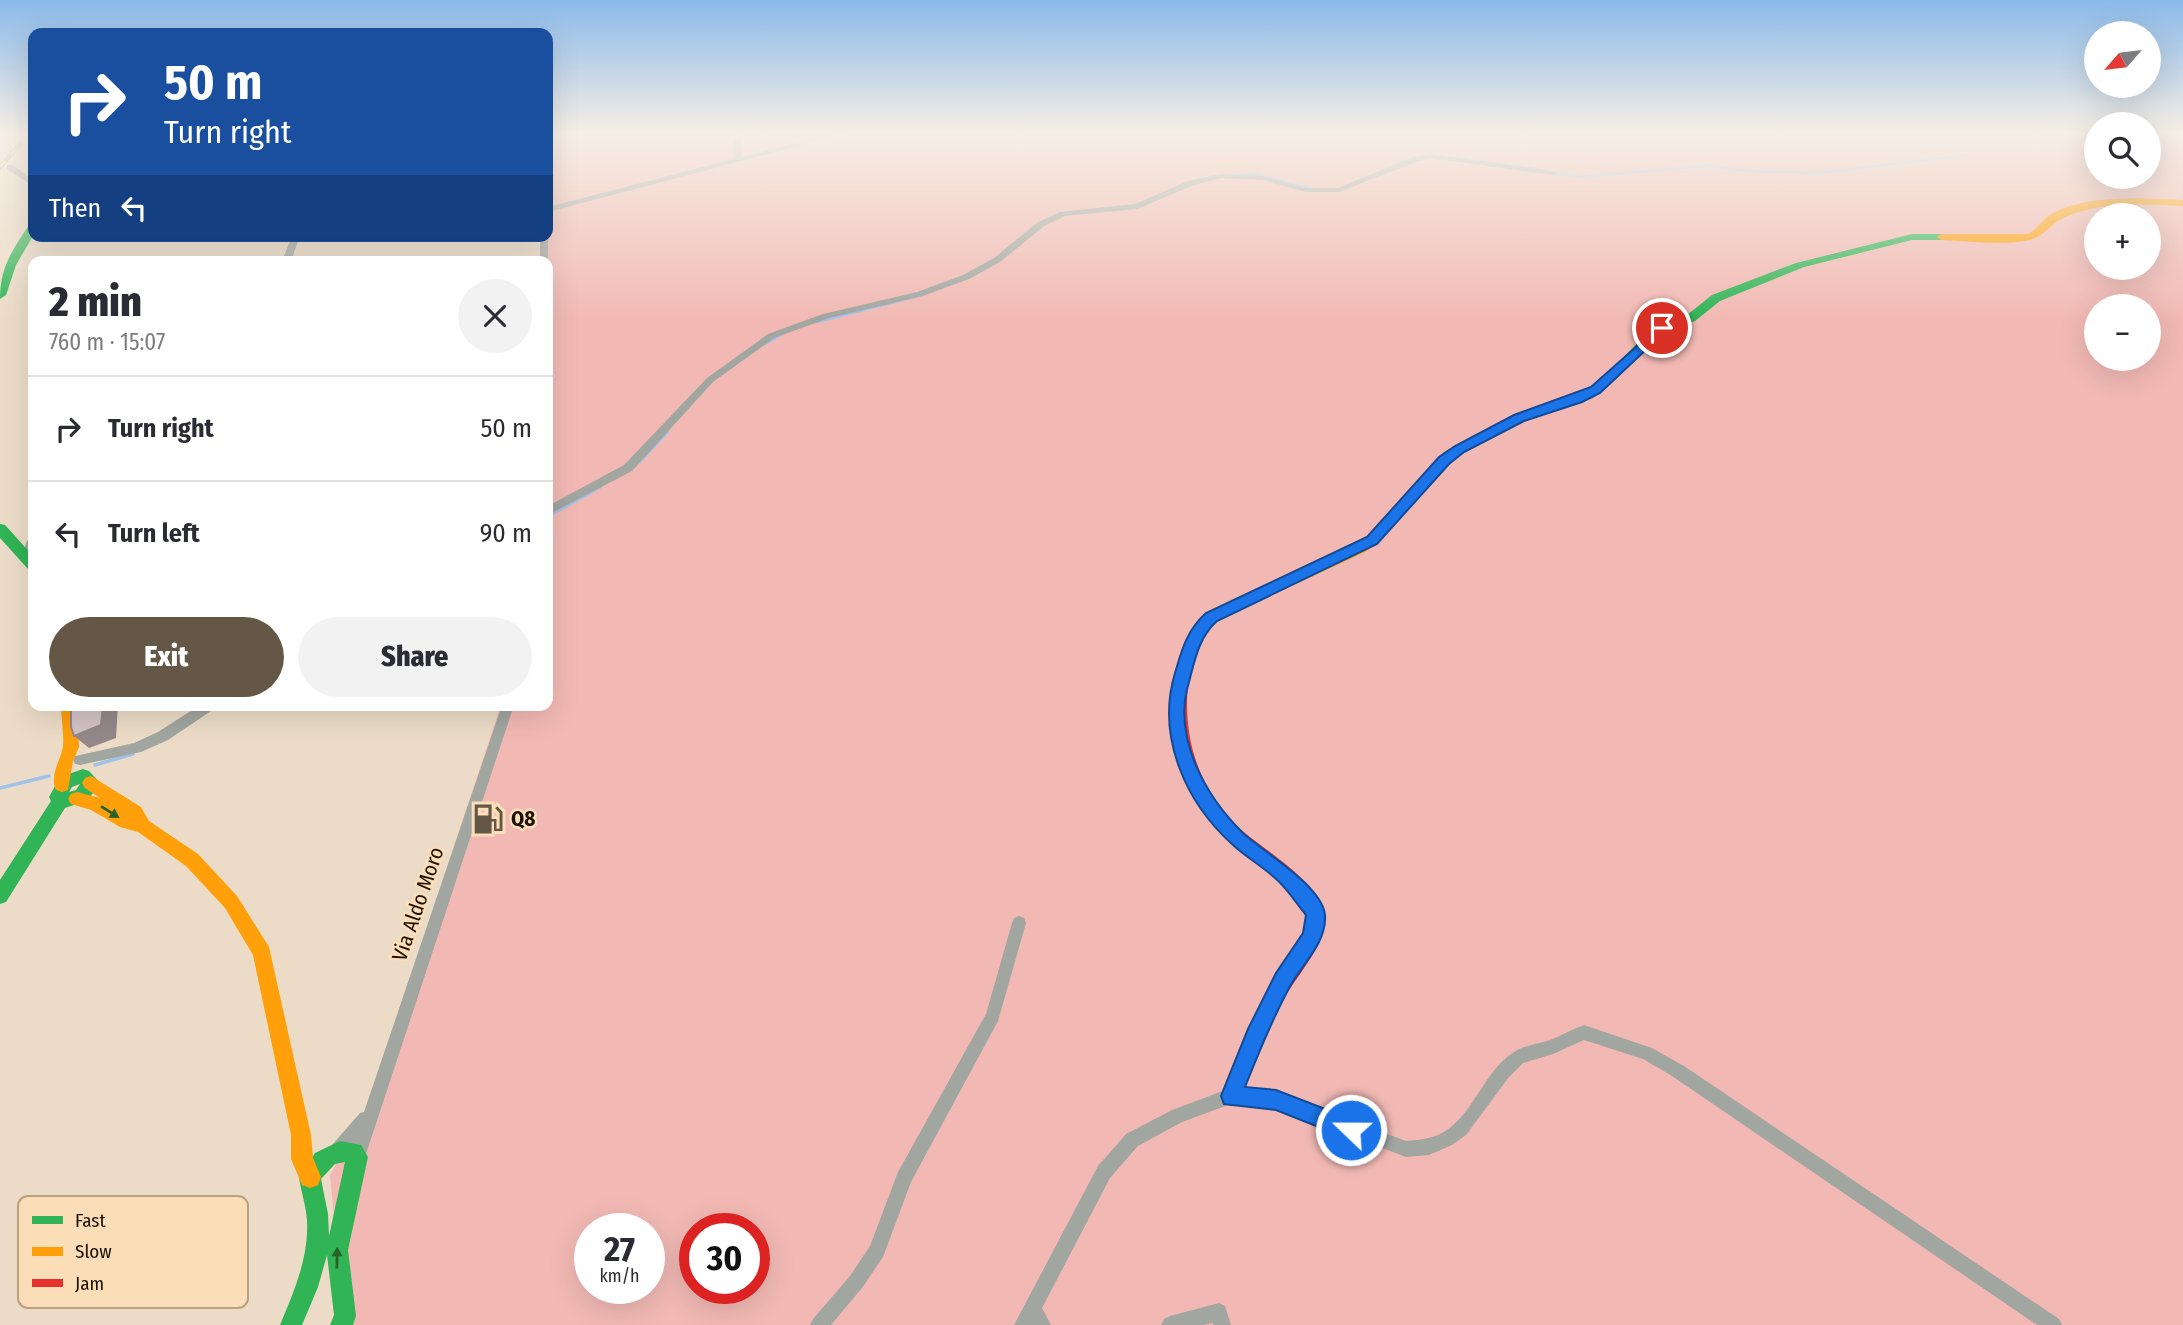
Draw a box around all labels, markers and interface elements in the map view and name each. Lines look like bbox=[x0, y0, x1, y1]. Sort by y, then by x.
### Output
north arrow bbox=[2084, 21, 2161, 98]
map controls bbox=[2084, 21, 2161, 371]
text: 50 m bbox=[164, 53, 262, 112]
icon: right bbox=[49, 56, 140, 147]
button: search bbox=[2084, 112, 2161, 189]
text: Turn right bbox=[164, 113, 291, 151]
icon: left bbox=[115, 189, 153, 227]
text: Then bbox=[49, 193, 101, 224]
button: + bbox=[2084, 203, 2161, 280]
text: 2 min bbox=[49, 277, 142, 327]
button: close bbox=[458, 279, 532, 353]
button: − bbox=[2084, 294, 2161, 371]
pin bbox=[1632, 298, 1692, 358]
icon: arrive bbox=[1643, 309, 1681, 347]
text: 760 m · 15:07 bbox=[49, 328, 165, 356]
icon: right bbox=[49, 410, 87, 448]
text: Turn right bbox=[108, 413, 214, 444]
text: 50 m bbox=[480, 413, 532, 444]
icon: left bbox=[49, 515, 87, 553]
text: Turn left bbox=[108, 518, 200, 549]
text: 90 m bbox=[480, 518, 532, 549]
button: Exit bbox=[49, 617, 284, 697]
button: Share bbox=[298, 617, 532, 697]
fuel station icon: Q8 bbox=[471, 802, 505, 836]
one-way arrow bbox=[100, 805, 119, 818]
place label: Q8 bbox=[511, 806, 535, 832]
street label: Via Aldo Moro bbox=[386, 844, 450, 964]
position arrow bbox=[1314, 1093, 1388, 1167]
legend bbox=[18, 1196, 248, 1308]
text: Fast bbox=[75, 1209, 106, 1232]
speed limit sign: 30 bbox=[679, 1213, 770, 1304]
text: 27 bbox=[604, 1228, 635, 1270]
text: Slow bbox=[75, 1240, 112, 1263]
one-way arrow bbox=[331, 1247, 343, 1269]
text: km/h bbox=[599, 1265, 640, 1287]
text: Jam bbox=[75, 1272, 104, 1295]

